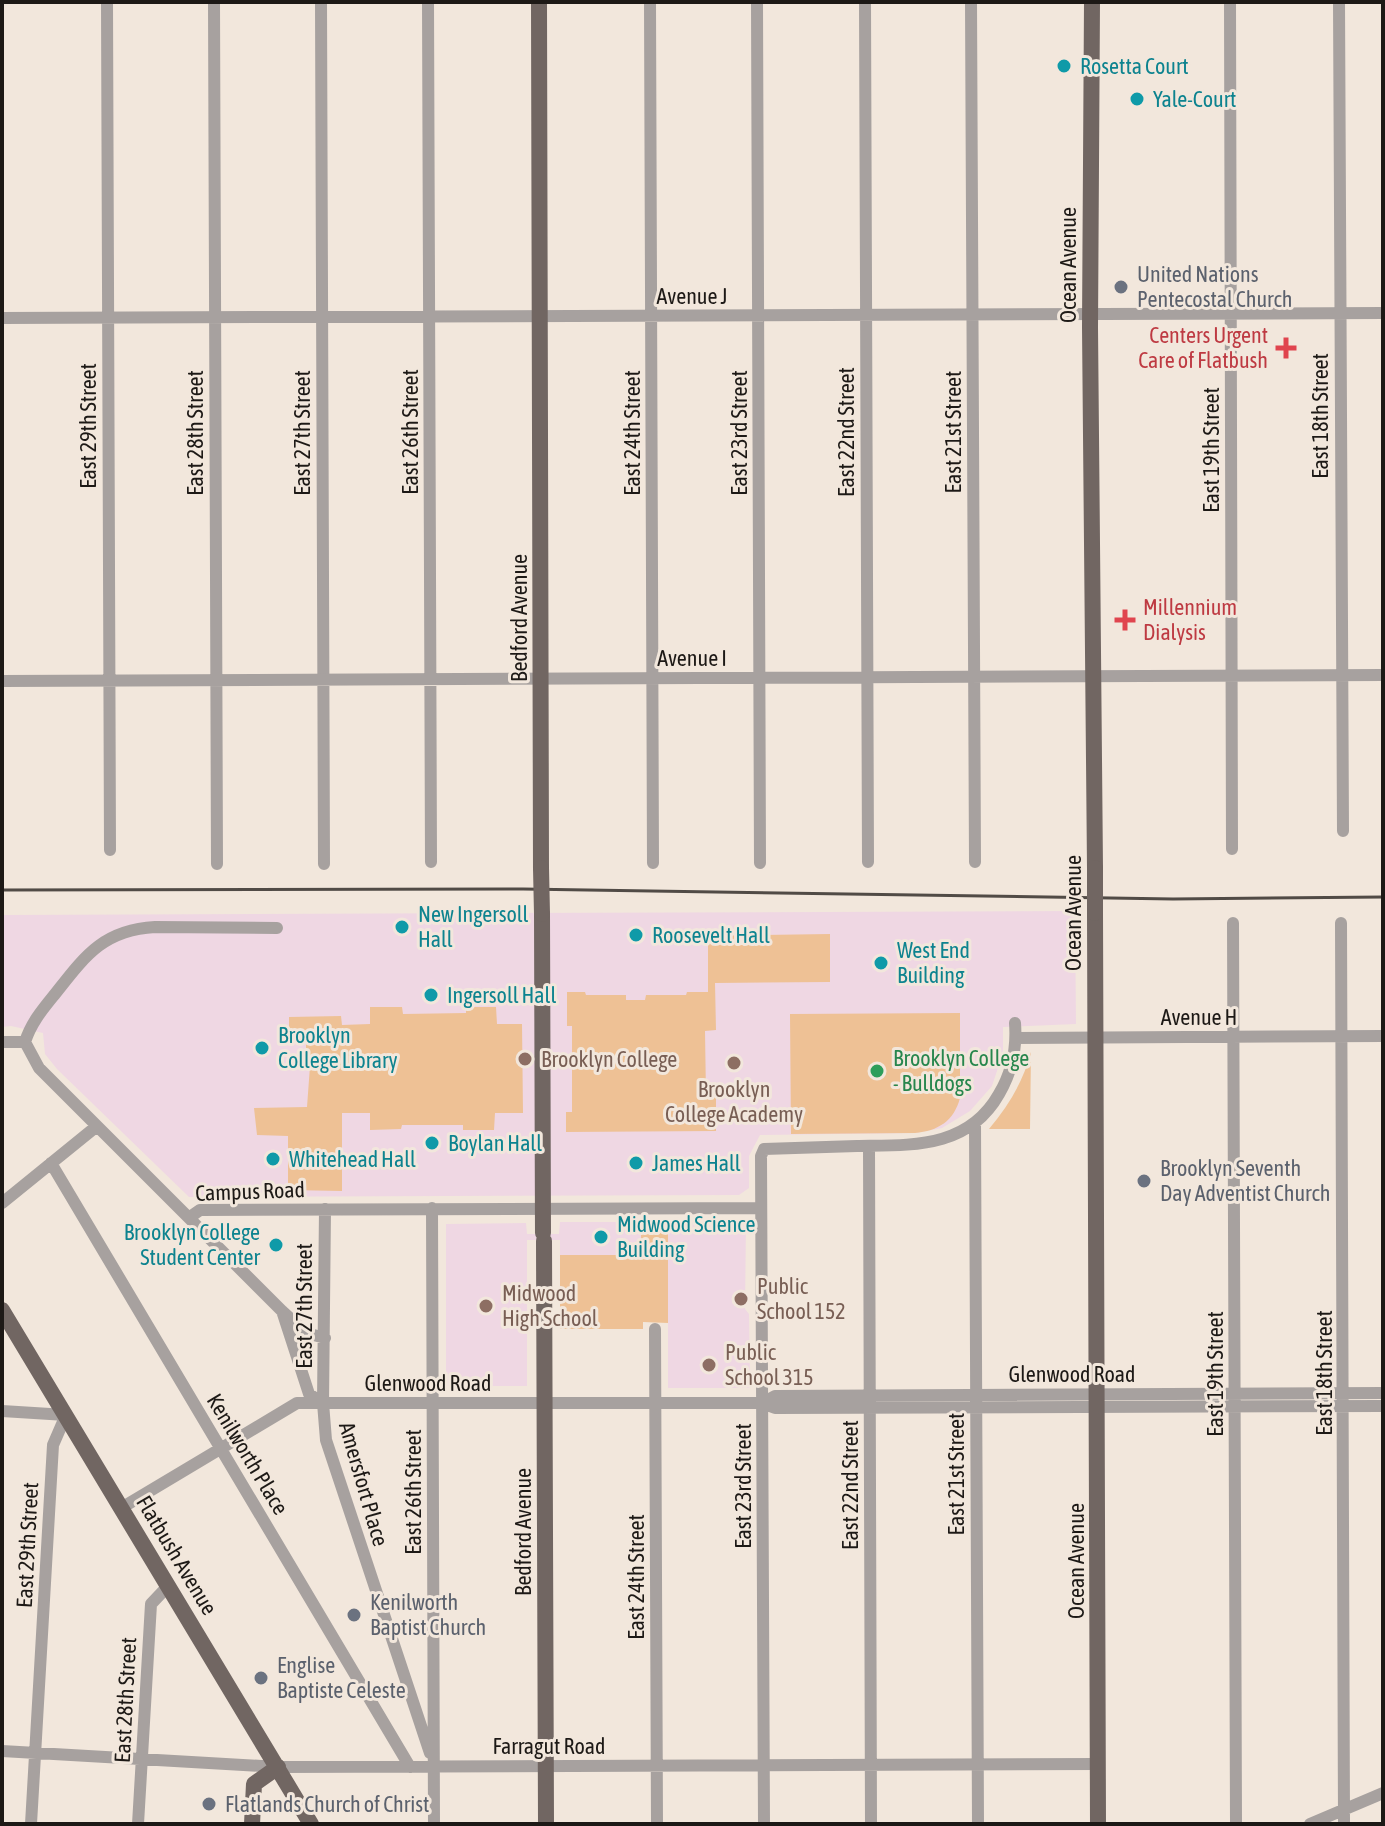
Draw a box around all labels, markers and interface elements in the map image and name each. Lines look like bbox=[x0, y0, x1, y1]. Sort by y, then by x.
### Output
place label: Rosetta Court bbox=[1080, 53, 1188, 79]
marker: Rosetta Court bbox=[1055, 57, 1073, 75]
place label: Yale-Court bbox=[1153, 86, 1236, 112]
marker: Yale-Court bbox=[1128, 90, 1146, 108]
street label: Ocean Avenue bbox=[1055, 207, 1081, 323]
place label: United Nations Pentecostal Church bbox=[1137, 261, 1292, 312]
marker: United Nations Pentecostal Church bbox=[1112, 278, 1130, 296]
street label: Avenue J bbox=[657, 283, 727, 309]
place label: Centers Urgent Care of Flatbush bbox=[1138, 322, 1268, 373]
marker: Centers Urgent Care of Flatbush bbox=[1275, 337, 1297, 359]
street label: East 18th Street bbox=[1307, 353, 1333, 479]
street label: East 29th Street bbox=[75, 363, 101, 489]
street label: East 22nd Street bbox=[833, 367, 859, 497]
street label: East 26th Street bbox=[397, 369, 423, 495]
street label: East 28th Street bbox=[182, 370, 208, 496]
street label: East 27th Street bbox=[289, 370, 315, 496]
street label: East 24th Street bbox=[619, 370, 645, 496]
street label: East 23rd Street bbox=[726, 370, 752, 496]
street label: East 21st Street bbox=[940, 371, 966, 493]
street label: East 19th Street bbox=[1198, 387, 1224, 513]
street label: Bedford Avenue bbox=[506, 554, 532, 682]
place label: Millennium Dialysis bbox=[1143, 594, 1237, 645]
marker: Millennium Dialysis bbox=[1114, 609, 1136, 631]
street label: Avenue I bbox=[657, 645, 727, 671]
street label: Ocean Avenue bbox=[1060, 855, 1086, 971]
place label: New Ingersoll Hall bbox=[418, 901, 529, 952]
marker: New Ingersoll Hall bbox=[393, 918, 411, 936]
place label: Roosevelt Hall bbox=[652, 922, 770, 948]
marker: Roosevelt Hall bbox=[627, 926, 645, 944]
place label: West End Building bbox=[897, 937, 970, 988]
marker: West End Building bbox=[872, 954, 890, 972]
place label: Ingersoll Hall bbox=[447, 982, 556, 1008]
marker: Ingersoll Hall bbox=[422, 986, 440, 1004]
street label: Avenue H bbox=[1161, 1004, 1237, 1030]
place label: Brooklyn College Library bbox=[278, 1022, 398, 1073]
marker: Brooklyn College Library bbox=[253, 1039, 271, 1057]
place label: Brooklyn College - Bulldogs bbox=[893, 1045, 1029, 1096]
place label: Brooklyn College bbox=[541, 1046, 677, 1072]
marker: Brooklyn College bbox=[516, 1050, 534, 1068]
marker: Brooklyn College Academy bbox=[725, 1054, 743, 1072]
marker: Brooklyn College - Bulldogs bbox=[868, 1062, 886, 1080]
place label: Brooklyn College Academy bbox=[665, 1076, 803, 1127]
place label: Boylan Hall bbox=[448, 1130, 542, 1156]
marker: Boylan Hall bbox=[423, 1134, 441, 1152]
place label: Whitehead Hall bbox=[289, 1146, 416, 1172]
marker: Whitehead Hall bbox=[264, 1150, 282, 1168]
place label: James Hall bbox=[652, 1150, 741, 1176]
marker: James Hall bbox=[627, 1154, 645, 1172]
place label: Brooklyn Seventh Day Adventist Church bbox=[1160, 1155, 1330, 1206]
marker: Brooklyn Seventh Day Adventist Church bbox=[1135, 1172, 1153, 1190]
street label: Campus Road bbox=[195, 1176, 305, 1206]
place label: Midwood Science Building bbox=[617, 1211, 756, 1262]
place label: Brooklyn College Student Center bbox=[124, 1219, 261, 1270]
marker: Midwood Science Building bbox=[592, 1228, 610, 1246]
marker: Brooklyn College Student Center bbox=[267, 1236, 285, 1254]
street label: East 27th Street bbox=[291, 1243, 317, 1369]
place label: Public School 152 bbox=[757, 1273, 846, 1324]
place label: Midwood High School bbox=[502, 1280, 598, 1331]
marker: Public School 152 bbox=[732, 1290, 750, 1308]
marker: Midwood High School bbox=[477, 1297, 495, 1315]
street label: East 18th Street bbox=[1311, 1310, 1337, 1436]
street label: East 19th Street bbox=[1202, 1311, 1228, 1437]
place label: Public School 315 bbox=[725, 1339, 814, 1390]
marker: Public School 315 bbox=[700, 1356, 718, 1374]
street label: Glenwood Road bbox=[1009, 1361, 1135, 1387]
street label: Glenwood Road bbox=[365, 1370, 491, 1396]
street label: Kenilworth Place bbox=[202, 1389, 294, 1519]
street label: East 21st Street bbox=[943, 1413, 969, 1535]
street label: Amersfort Place bbox=[334, 1419, 394, 1549]
street label: East 22nd Street bbox=[837, 1420, 863, 1550]
street label: East 23rd Street bbox=[730, 1423, 756, 1549]
street label: East 26th Street bbox=[400, 1429, 426, 1555]
street label: Bedford Avenue bbox=[510, 1468, 536, 1596]
street label: East 29th Street bbox=[11, 1482, 43, 1608]
street label: Flatbush Avenue bbox=[131, 1491, 223, 1619]
street label: Ocean Avenue bbox=[1063, 1503, 1089, 1619]
street label: East 24th Street bbox=[623, 1514, 649, 1640]
place label: Kenilworth Baptist Church bbox=[370, 1589, 486, 1640]
marker: Kenilworth Baptist Church bbox=[345, 1606, 363, 1624]
street label: East 28th Street bbox=[109, 1637, 141, 1763]
place label: Englise Baptiste Celeste bbox=[277, 1652, 406, 1703]
marker: Englise Baptiste Celeste bbox=[252, 1669, 270, 1687]
street label: Farragut Road bbox=[493, 1733, 605, 1759]
place label: Flatlands Church of Christ bbox=[225, 1791, 429, 1817]
marker: Flatlands Church of Christ bbox=[200, 1795, 218, 1813]

